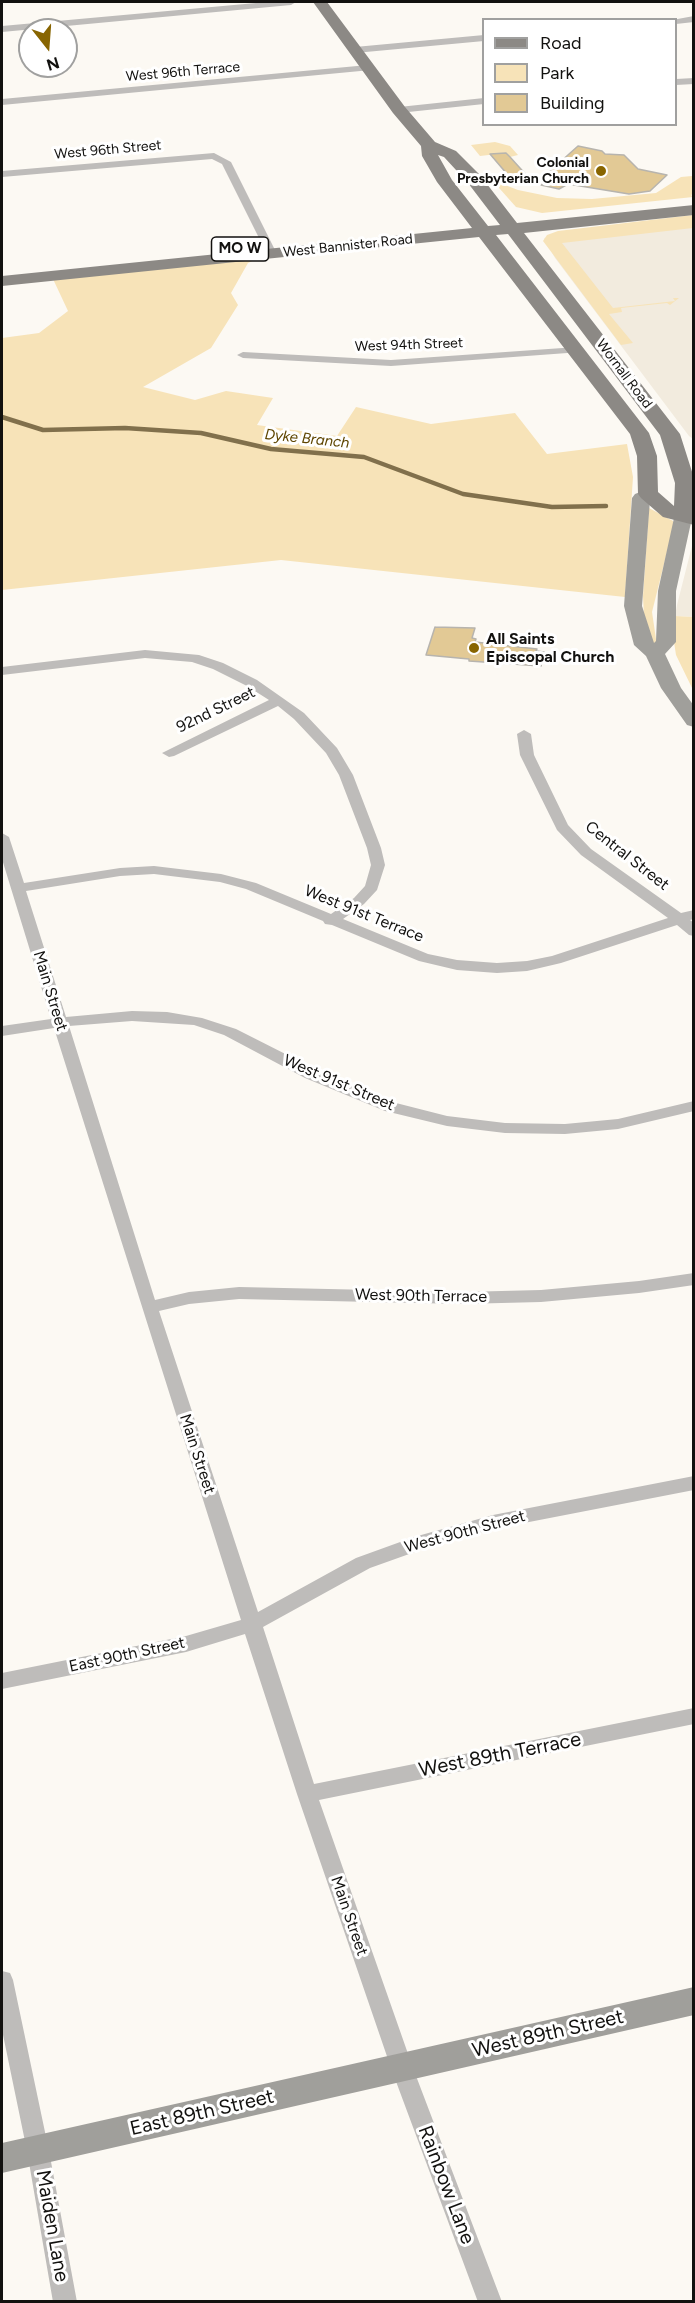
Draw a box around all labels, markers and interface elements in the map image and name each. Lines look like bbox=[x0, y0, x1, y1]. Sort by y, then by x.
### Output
north arrow bbox=[18, 18, 78, 78]
legend bbox=[482, 18, 677, 126]
text: Road bbox=[540, 32, 581, 54]
text: N bbox=[44, 53, 62, 75]
street label: West 96th Terrace bbox=[125, 59, 241, 85]
text: Park bbox=[540, 62, 574, 84]
text: Building bbox=[540, 92, 605, 114]
street label: West 96th Street bbox=[54, 137, 162, 163]
place label: Colonial Presbyterian Church bbox=[457, 155, 589, 188]
marker: Colonial Presbyterian Church bbox=[594, 164, 608, 178]
street label: West Bannister Road bbox=[282, 231, 414, 261]
road number: MO W bbox=[212, 237, 268, 261]
street label: West 94th Street bbox=[355, 335, 463, 355]
street label: Wornall Road bbox=[592, 336, 656, 412]
water label: Dyke Branch bbox=[264, 426, 350, 452]
place label: All Saints Episcopal Church bbox=[486, 629, 614, 667]
marker: All Saints Episcopal Church bbox=[467, 641, 481, 655]
street label: 92nd Street bbox=[174, 683, 258, 737]
street label: Central Street bbox=[581, 817, 673, 895]
street label: West 91st Terrace bbox=[302, 881, 426, 947]
street label: Main Street bbox=[29, 948, 71, 1034]
street label: West 91st Street bbox=[281, 1051, 397, 1115]
street label: West 90th Terrace bbox=[355, 1285, 487, 1307]
street label: Main Street bbox=[175, 1412, 219, 1496]
street label: West 90th Street bbox=[403, 1507, 527, 1557]
street label: East 90th Street bbox=[67, 1633, 187, 1677]
street label: West 89th Terrace bbox=[417, 1728, 583, 1782]
street label: Main Street bbox=[326, 1874, 372, 1958]
street label: West 89th Street bbox=[470, 2005, 626, 2063]
street label: East 89th Street bbox=[128, 2085, 276, 2141]
street label: Rainbow Lane bbox=[412, 2122, 480, 2248]
street label: Maiden Lane bbox=[30, 2168, 74, 2284]

